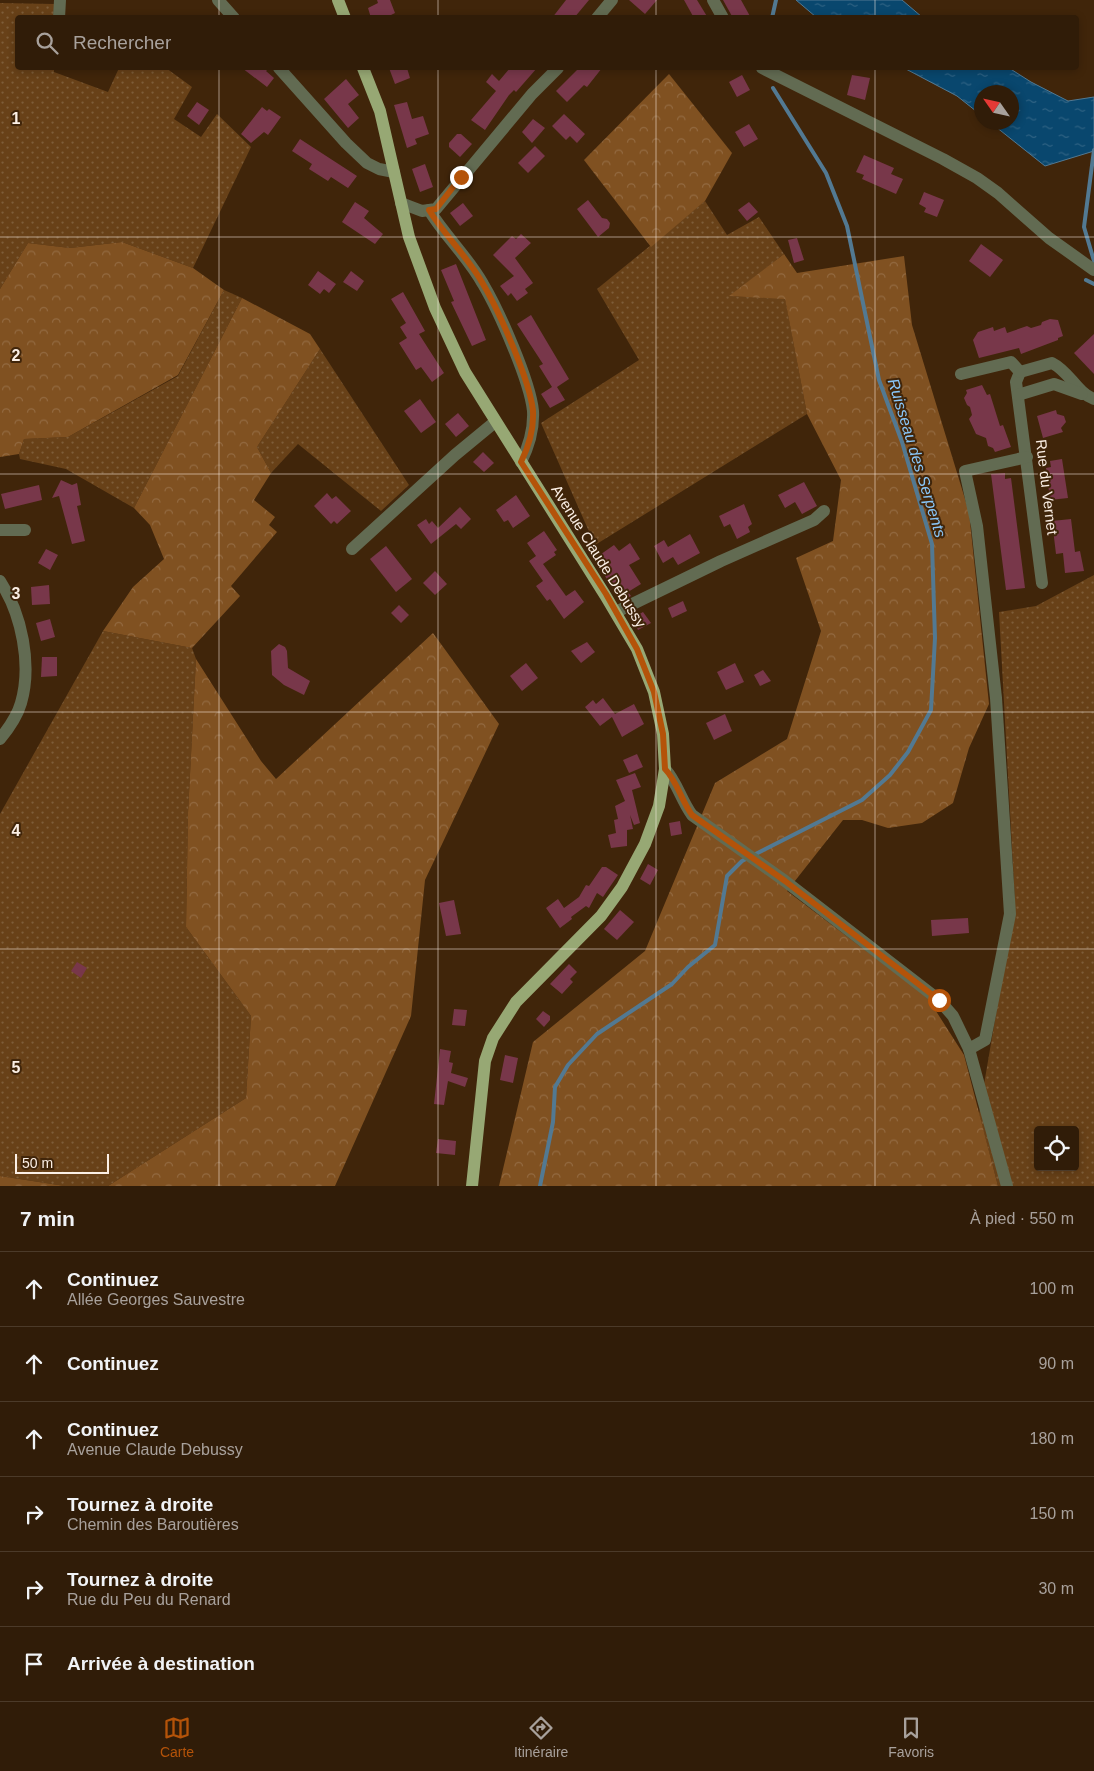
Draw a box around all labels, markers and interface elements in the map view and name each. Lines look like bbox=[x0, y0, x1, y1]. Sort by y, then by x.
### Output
search box bbox=[15, 15, 1079, 70]
icon: search bbox=[33, 29, 61, 57]
text: Rechercher bbox=[73, 32, 171, 53]
north arrow bbox=[974, 85, 1019, 130]
text: 1 bbox=[12, 110, 21, 127]
route end bbox=[450, 166, 473, 189]
text: 2 bbox=[12, 347, 21, 364]
water label: Ruisseau des Serpents bbox=[885, 376, 949, 540]
street label: Rue du Vernet bbox=[1033, 438, 1061, 536]
street label: Avenue Claude Debussy bbox=[548, 482, 650, 631]
text: 3 bbox=[12, 585, 21, 602]
text: 4 bbox=[12, 822, 21, 839]
route start bbox=[928, 989, 951, 1012]
text: 5 bbox=[12, 1059, 21, 1076]
map controls bbox=[1034, 1126, 1079, 1171]
button: locate bbox=[1034, 1126, 1079, 1171]
scale bar bbox=[15, 1151, 109, 1174]
text: 50 m bbox=[22, 1155, 53, 1171]
text: 7 min bbox=[20, 1207, 75, 1230]
text: À pied · 550 m bbox=[970, 1210, 1074, 1227]
text: Continuez bbox=[67, 1269, 159, 1290]
icon: ahead bbox=[20, 1275, 48, 1303]
text: 100 m bbox=[1030, 1280, 1074, 1297]
text: Allée Georges Sauvestre bbox=[67, 1291, 245, 1308]
icon: ahead bbox=[20, 1350, 48, 1378]
text: Continuez bbox=[67, 1353, 159, 1374]
text: 90 m bbox=[1038, 1355, 1074, 1372]
text: Continuez bbox=[67, 1419, 159, 1440]
icon: ahead bbox=[20, 1425, 48, 1453]
text: 180 m bbox=[1030, 1430, 1074, 1447]
text: Avenue Claude Debussy bbox=[67, 1441, 243, 1458]
text: Tournez à droite bbox=[67, 1494, 213, 1515]
icon: right bbox=[20, 1500, 48, 1528]
text: 150 m bbox=[1030, 1505, 1074, 1522]
text: Chemin des Baroutières bbox=[67, 1516, 239, 1533]
text: Tournez à droite bbox=[67, 1569, 213, 1590]
icon: right bbox=[20, 1575, 48, 1603]
text: 30 m bbox=[1038, 1580, 1074, 1597]
text: Rue du Peu du Renard bbox=[67, 1591, 231, 1608]
icon: arrive bbox=[20, 1650, 48, 1678]
text: Arrivée à destination bbox=[67, 1653, 255, 1674]
tab: Carte bbox=[160, 1714, 194, 1760]
tab: Itinéraire bbox=[514, 1714, 568, 1760]
tab: Favoris bbox=[888, 1714, 934, 1760]

